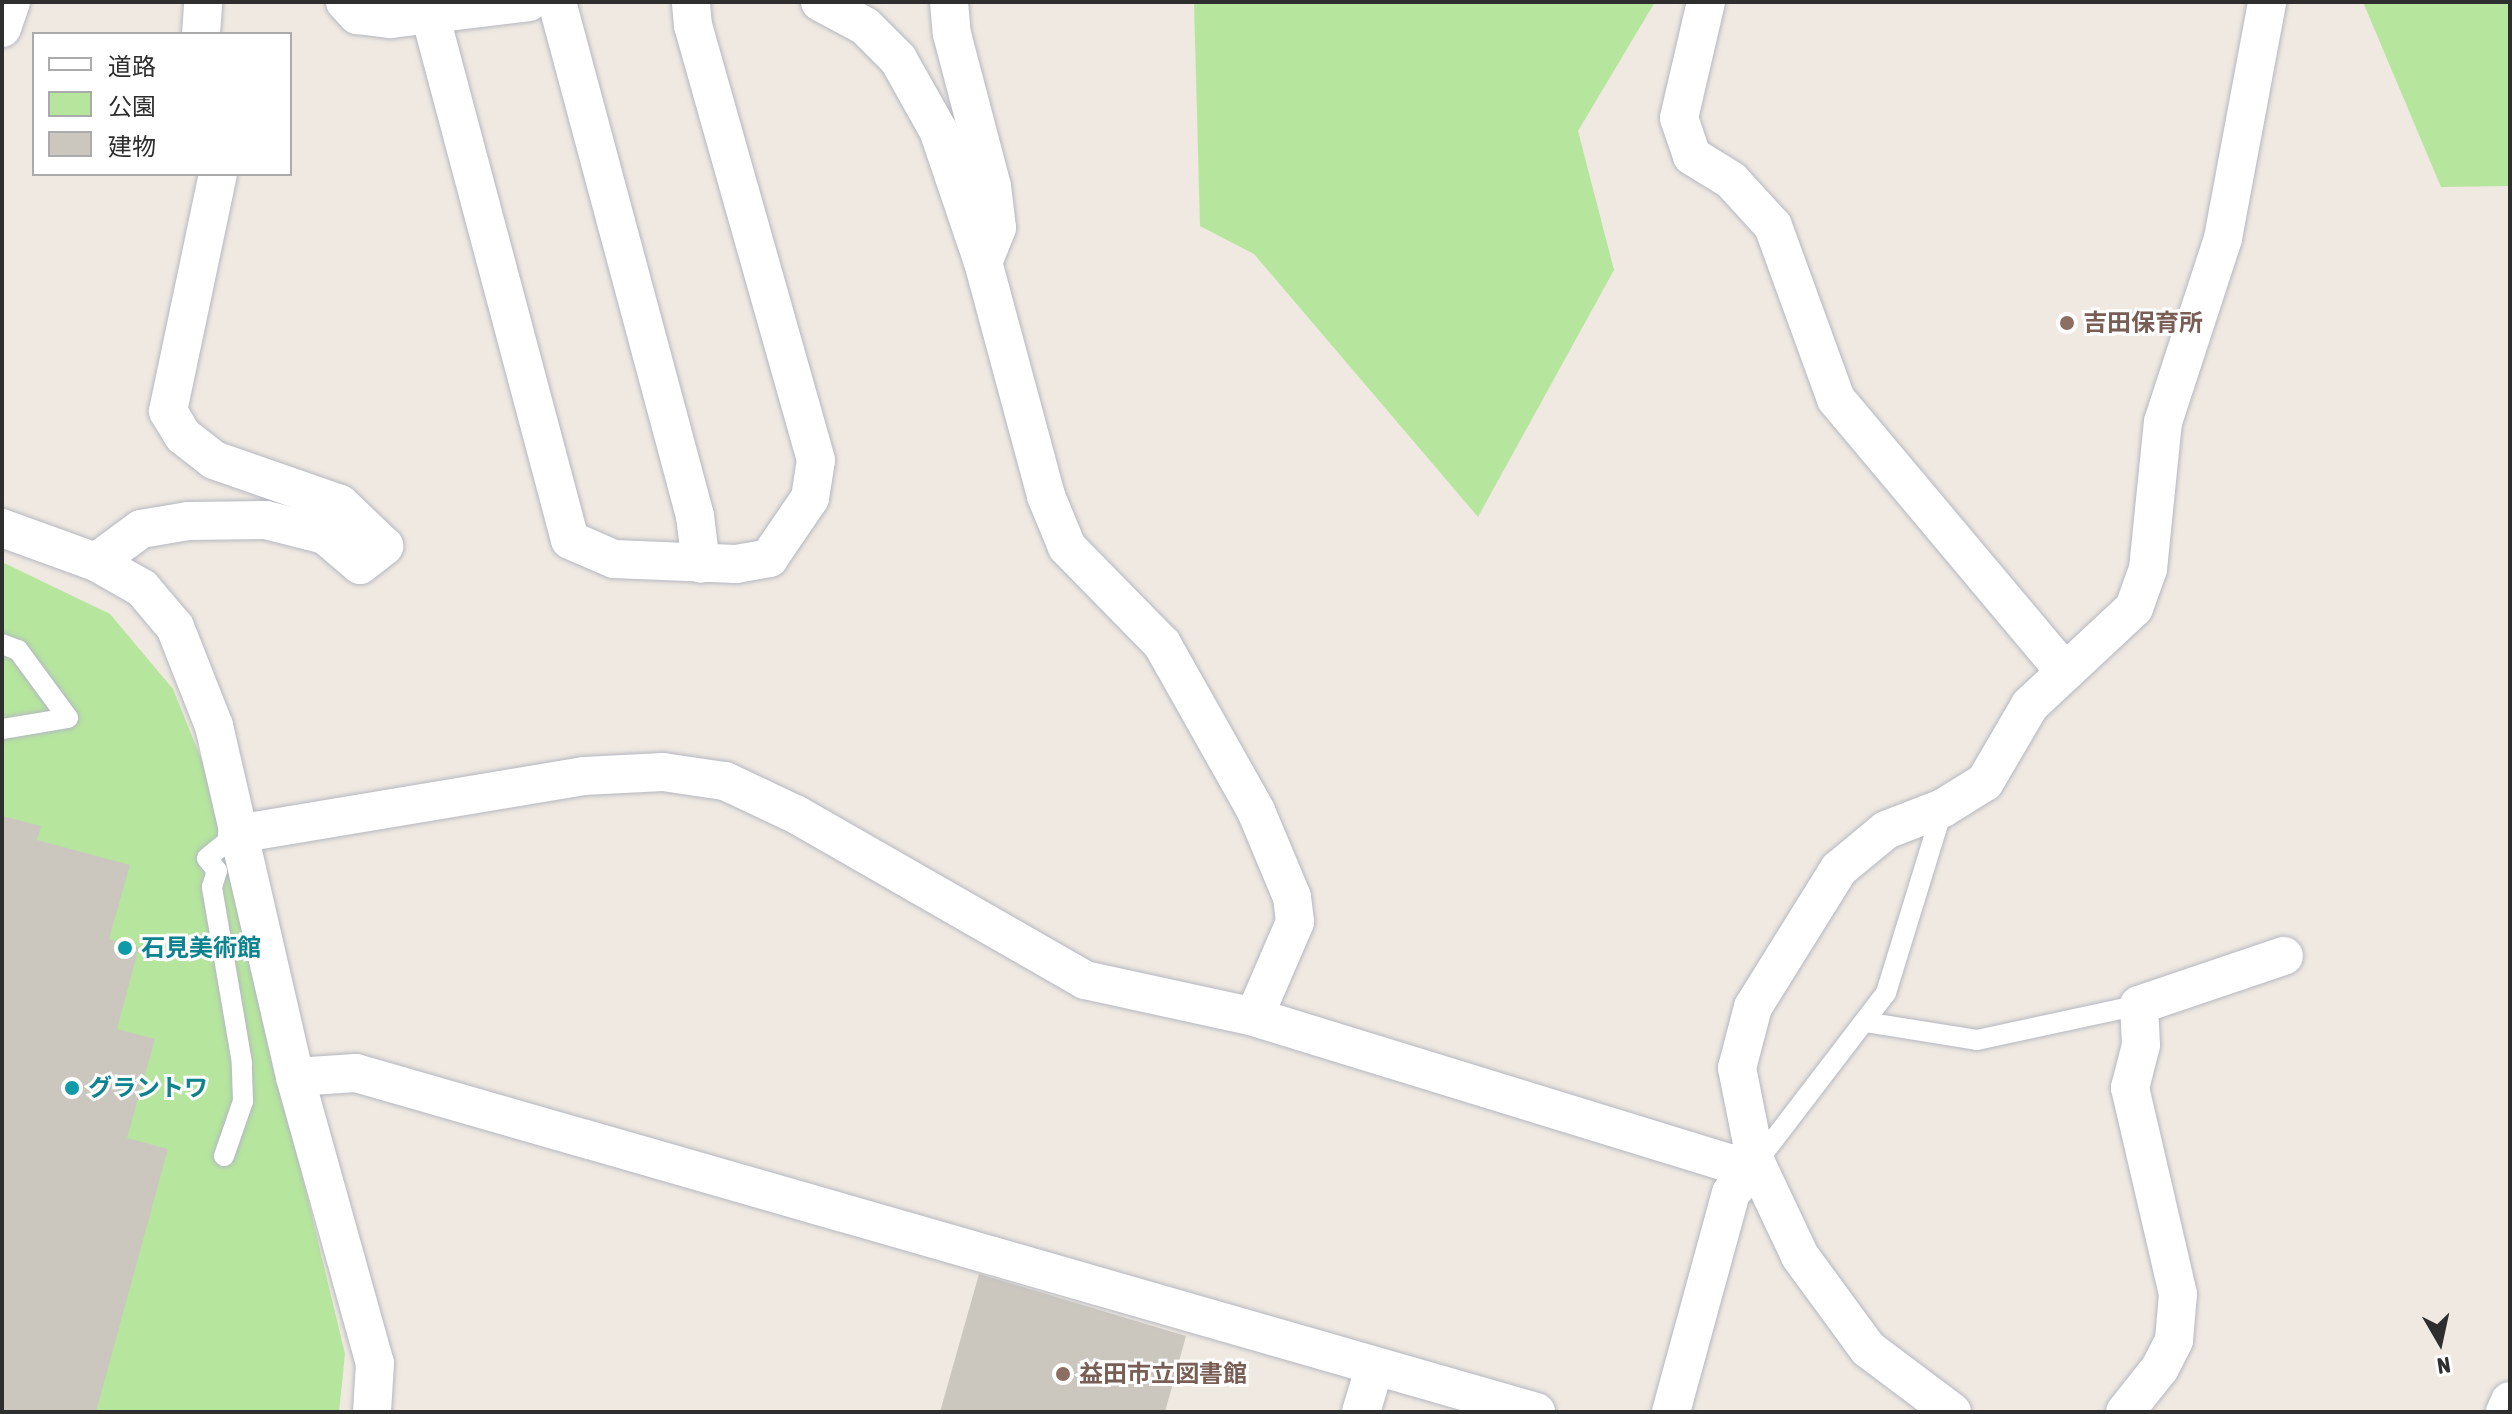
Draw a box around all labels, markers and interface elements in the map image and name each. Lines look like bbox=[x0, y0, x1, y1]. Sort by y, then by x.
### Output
legend bbox=[32, 32, 292, 176]
text: 道路 bbox=[108, 53, 156, 80]
text: 公園 bbox=[108, 93, 156, 120]
text: 建物 bbox=[108, 133, 156, 160]
place label: 吉田保育所 bbox=[2083, 309, 2203, 337]
marker: 吉田保育所 bbox=[2058, 314, 2076, 332]
place label: 石見美術館 bbox=[141, 934, 261, 962]
marker: 石見美術館 bbox=[116, 939, 134, 957]
place label: グラントワ bbox=[88, 1074, 208, 1102]
marker: グラントワ bbox=[63, 1079, 81, 1097]
north arrow bbox=[2400, 1302, 2480, 1382]
text: N bbox=[2435, 1352, 2452, 1380]
place label: 益田市立図書館 bbox=[1079, 1360, 1247, 1388]
marker: 益田市立図書館 bbox=[1054, 1365, 1072, 1383]

